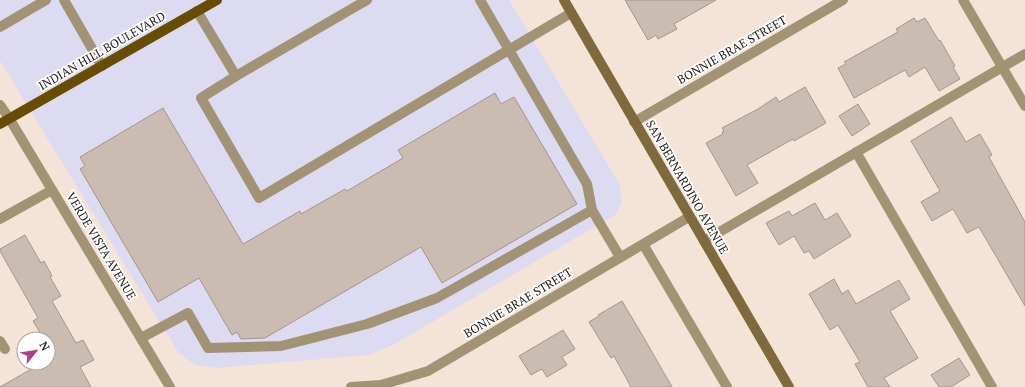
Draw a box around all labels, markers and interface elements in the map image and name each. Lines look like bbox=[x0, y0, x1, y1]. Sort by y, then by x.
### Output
street label: INDIAN HILL BOULEVARD bbox=[36, 8, 168, 93]
street label: BONNIE BRAE STREET bbox=[674, 12, 790, 87]
street label: SAN BERNARDINO AVENUE bbox=[643, 117, 732, 256]
street label: VERDE VISTA AVENUE bbox=[63, 189, 139, 302]
street label: BONNIE BRAE STREET bbox=[461, 264, 575, 341]
north arrow bbox=[16, 331, 56, 371]
text: N bbox=[37, 339, 53, 354]

